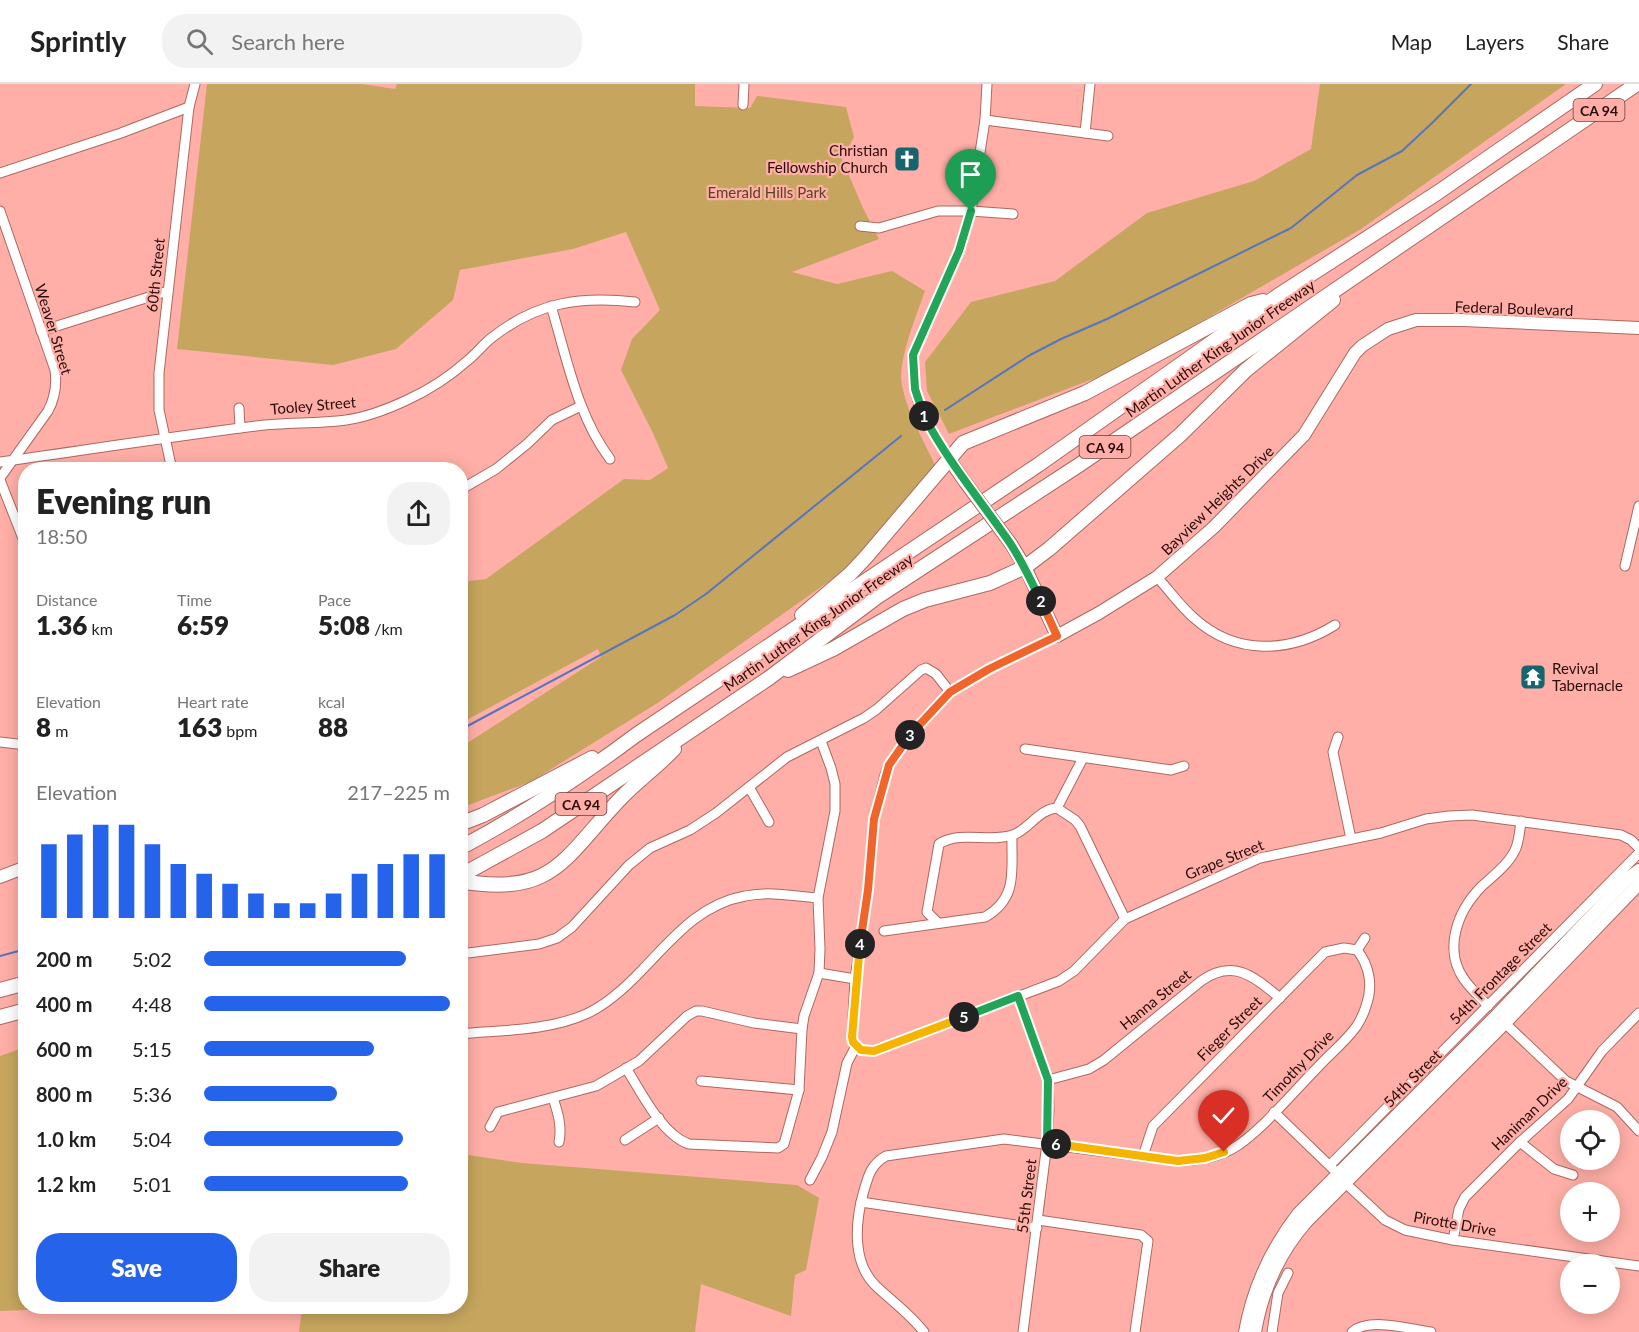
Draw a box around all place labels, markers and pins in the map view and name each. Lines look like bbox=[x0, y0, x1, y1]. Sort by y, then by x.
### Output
place label: Christian Fellowship Church bbox=[767, 141, 888, 176]
church icon: Christian Fellowship Church bbox=[892, 144, 922, 174]
pin bbox=[945, 149, 996, 211]
pin: 1 bbox=[909, 401, 939, 431]
pin: 2 bbox=[1026, 586, 1056, 616]
place label: Revival Tabernacle bbox=[1552, 659, 1623, 694]
temple icon: Revival Tabernacle bbox=[1518, 662, 1548, 692]
pin: 3 bbox=[895, 720, 925, 750]
pin: 4 bbox=[845, 929, 875, 959]
pin: 5 bbox=[949, 1002, 979, 1032]
pin bbox=[1198, 1090, 1249, 1152]
pin: 6 bbox=[1041, 1129, 1071, 1159]

